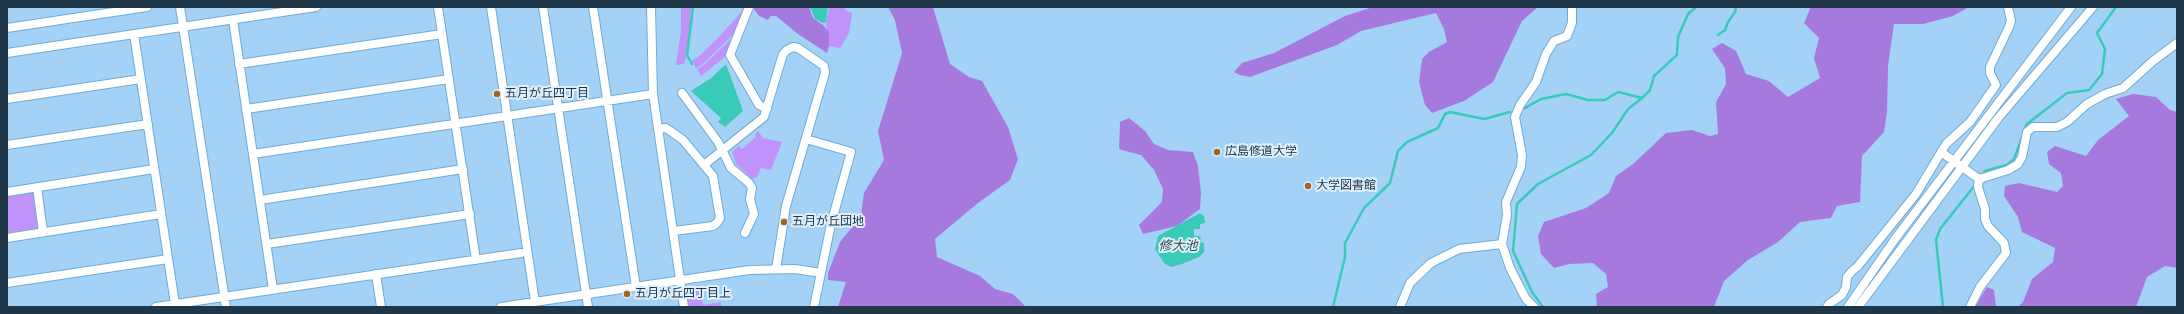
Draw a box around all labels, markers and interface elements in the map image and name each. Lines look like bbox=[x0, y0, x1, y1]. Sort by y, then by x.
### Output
place label: 五月が丘四丁目 bbox=[505, 87, 589, 101]
marker: 五月が丘四丁目 bbox=[492, 89, 502, 99]
place label: 広島修道大学 bbox=[1225, 145, 1297, 159]
marker: 広島修道大学 bbox=[1212, 147, 1222, 157]
place label: 大学図書館 bbox=[1316, 179, 1376, 193]
marker: 大学図書館 bbox=[1303, 181, 1313, 191]
place label: 五月が丘団地 bbox=[792, 215, 864, 229]
marker: 五月が丘団地 bbox=[779, 217, 789, 227]
water label: 修大池 bbox=[1159, 238, 1197, 254]
place label: 五月が丘四丁目上 bbox=[635, 287, 731, 301]
marker: 五月が丘四丁目上 bbox=[622, 289, 632, 299]

